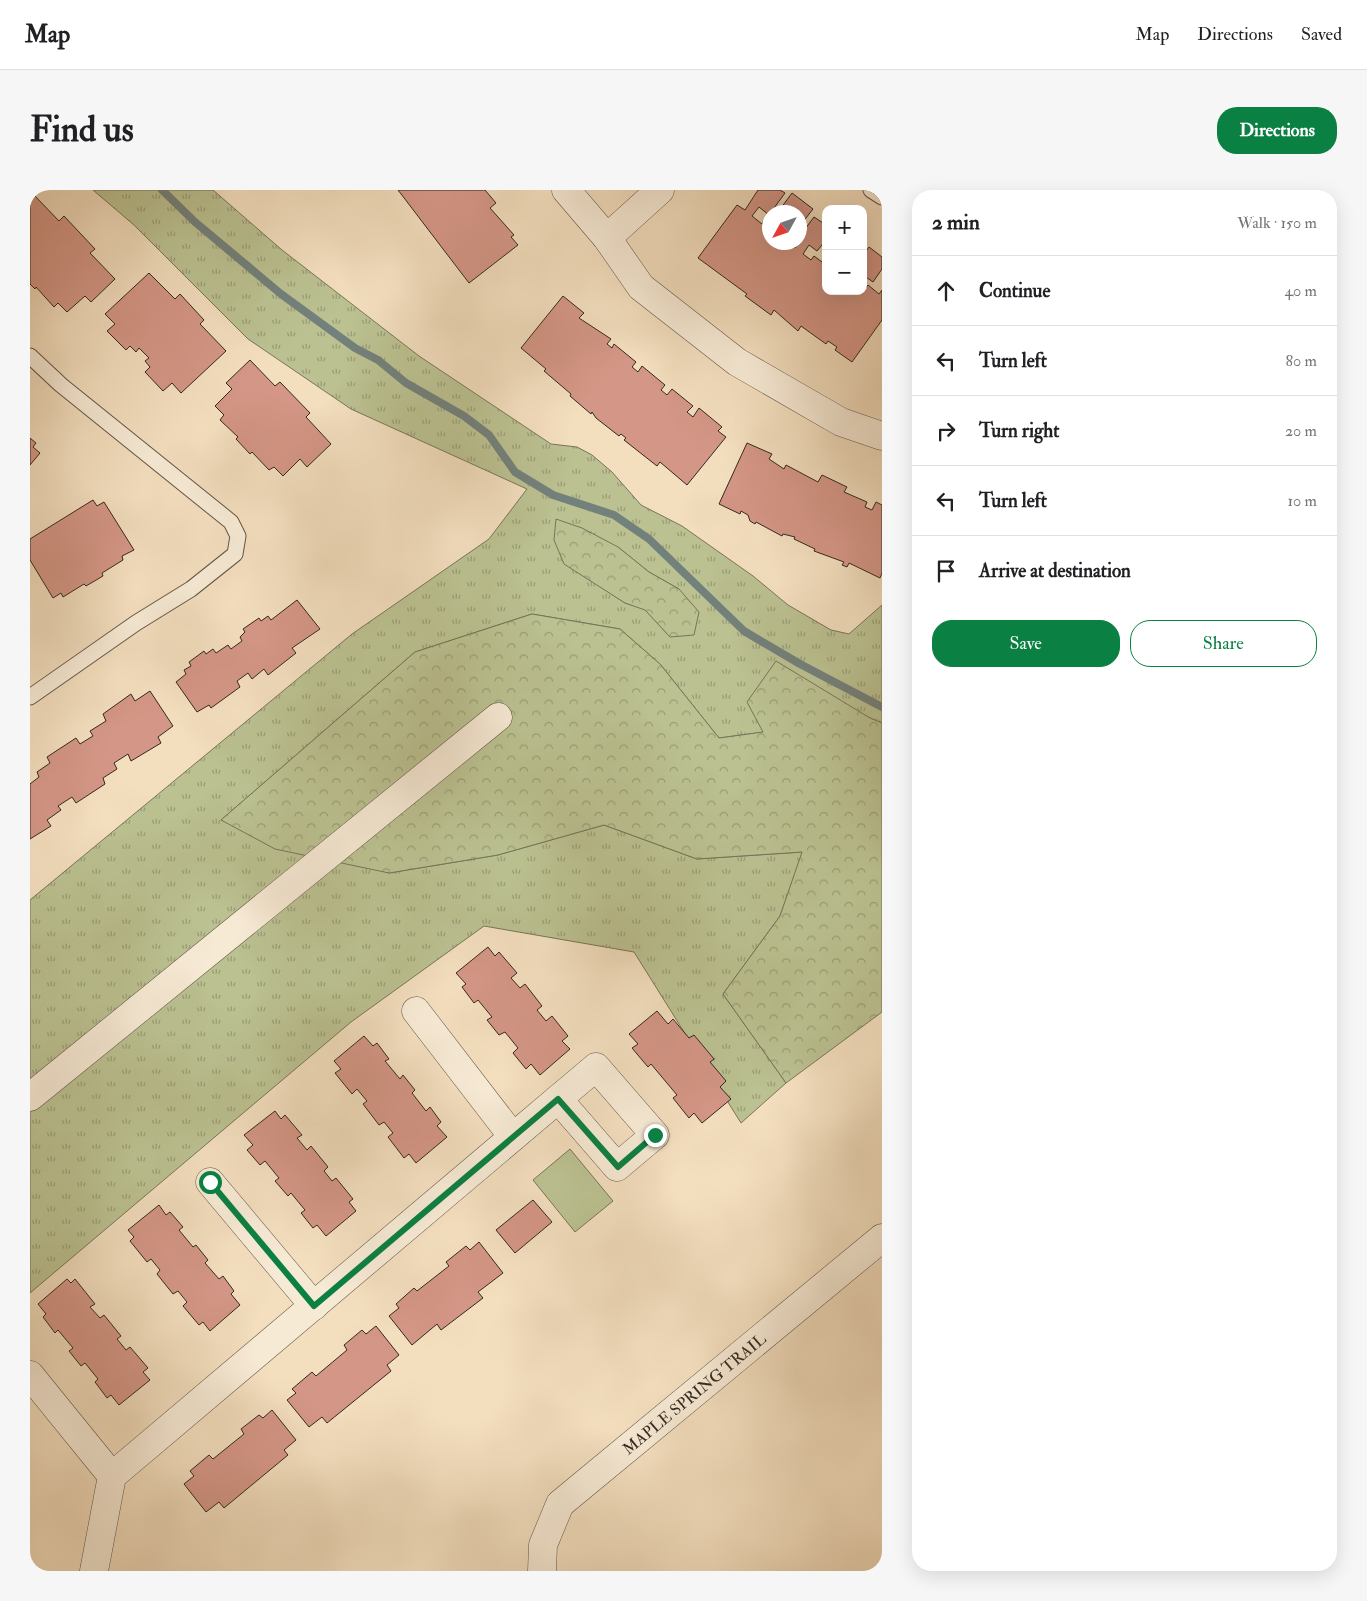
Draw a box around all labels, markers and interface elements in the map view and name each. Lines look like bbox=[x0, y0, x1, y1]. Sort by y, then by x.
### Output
text: Map bbox=[25, 19, 70, 50]
text: Map bbox=[1136, 23, 1169, 46]
text: Directions bbox=[1197, 23, 1273, 46]
text: Saved bbox=[1301, 23, 1342, 46]
button: Directions bbox=[1217, 107, 1337, 154]
text: Find us bbox=[30, 108, 134, 152]
north arrow bbox=[762, 205, 807, 250]
map controls bbox=[822, 205, 867, 295]
button: + bbox=[822, 205, 867, 250]
text: 2 min bbox=[932, 209, 980, 236]
text: Walk · 150 m bbox=[1237, 213, 1317, 233]
button: − bbox=[822, 250, 867, 295]
icon: ahead bbox=[932, 277, 960, 305]
text: Continue bbox=[979, 279, 1050, 303]
text: 40 m bbox=[1284, 281, 1317, 301]
icon: left bbox=[932, 347, 960, 375]
text: Turn left bbox=[979, 349, 1047, 373]
text: 80 m bbox=[1286, 351, 1317, 371]
icon: right bbox=[932, 417, 960, 445]
text: Turn right bbox=[979, 419, 1059, 443]
text: 20 m bbox=[1285, 421, 1317, 441]
icon: left bbox=[932, 487, 960, 515]
text: Turn left bbox=[979, 489, 1047, 513]
text: 10 m bbox=[1287, 491, 1317, 511]
icon: arrive bbox=[932, 557, 960, 585]
text: Arrive at destination bbox=[979, 559, 1131, 583]
button: Save bbox=[932, 620, 1120, 667]
button: Share bbox=[1130, 620, 1317, 667]
route end bbox=[644, 1124, 667, 1147]
route start bbox=[199, 1171, 222, 1194]
street label: MAPLE SPRING TRAIL bbox=[619, 1329, 771, 1459]

